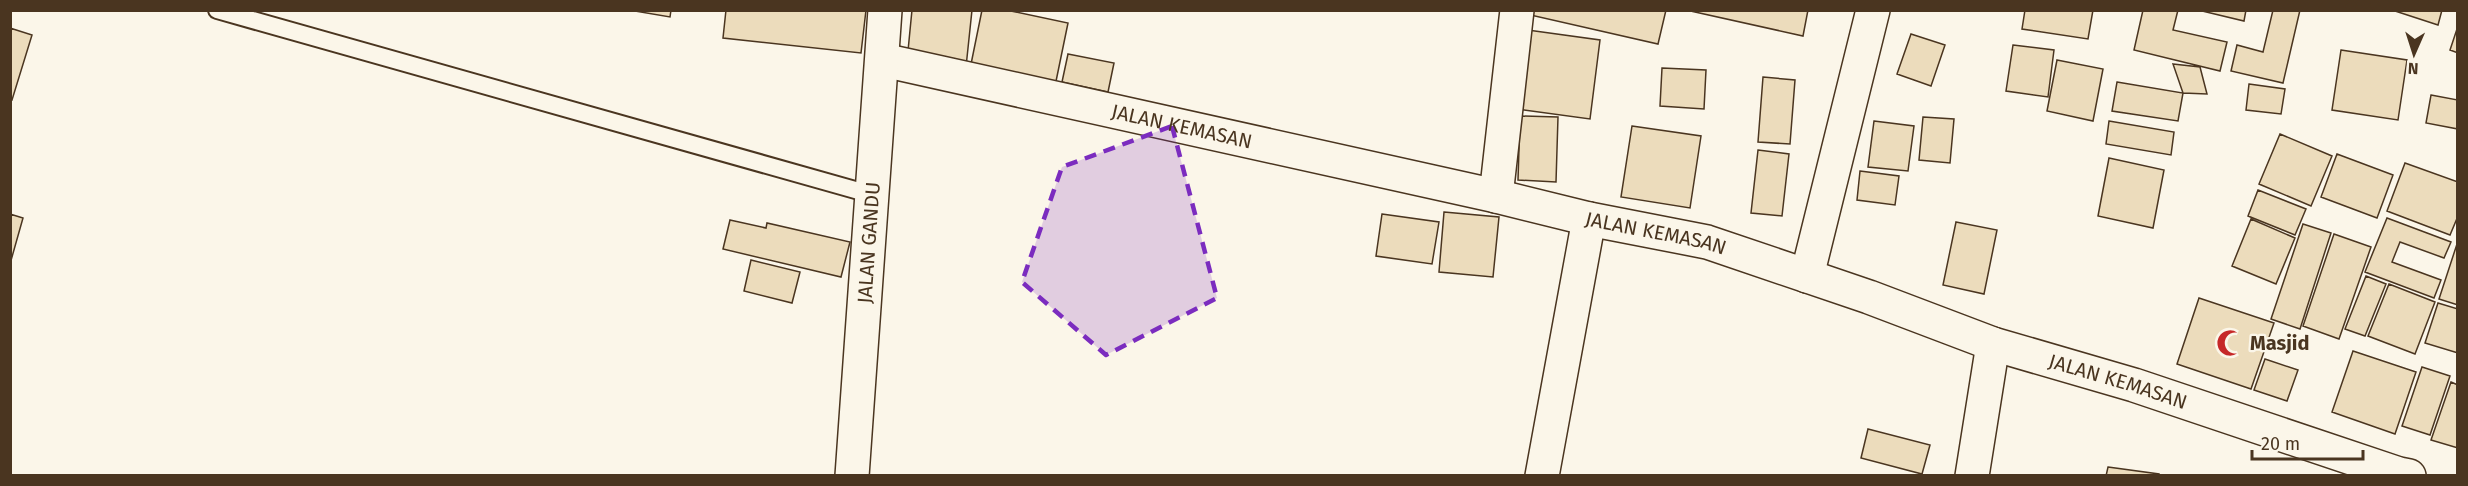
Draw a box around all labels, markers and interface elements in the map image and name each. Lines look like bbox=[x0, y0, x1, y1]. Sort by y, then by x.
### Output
north arrow bbox=[2384, 24, 2444, 84]
text: N bbox=[2407, 59, 2419, 78]
street label: JALAN KEMASAN bbox=[1109, 99, 1254, 154]
street label: JALAN GANDU bbox=[852, 181, 885, 304]
street label: JALAN KEMASAN bbox=[1583, 207, 1730, 260]
mosque icon: Masjid bbox=[2215, 328, 2245, 358]
place label: Masjid bbox=[2250, 331, 2309, 355]
street label: JALAN KEMASAN bbox=[2046, 349, 2190, 414]
scale bar bbox=[2252, 423, 2363, 461]
text: 20 m bbox=[2261, 433, 2300, 455]

